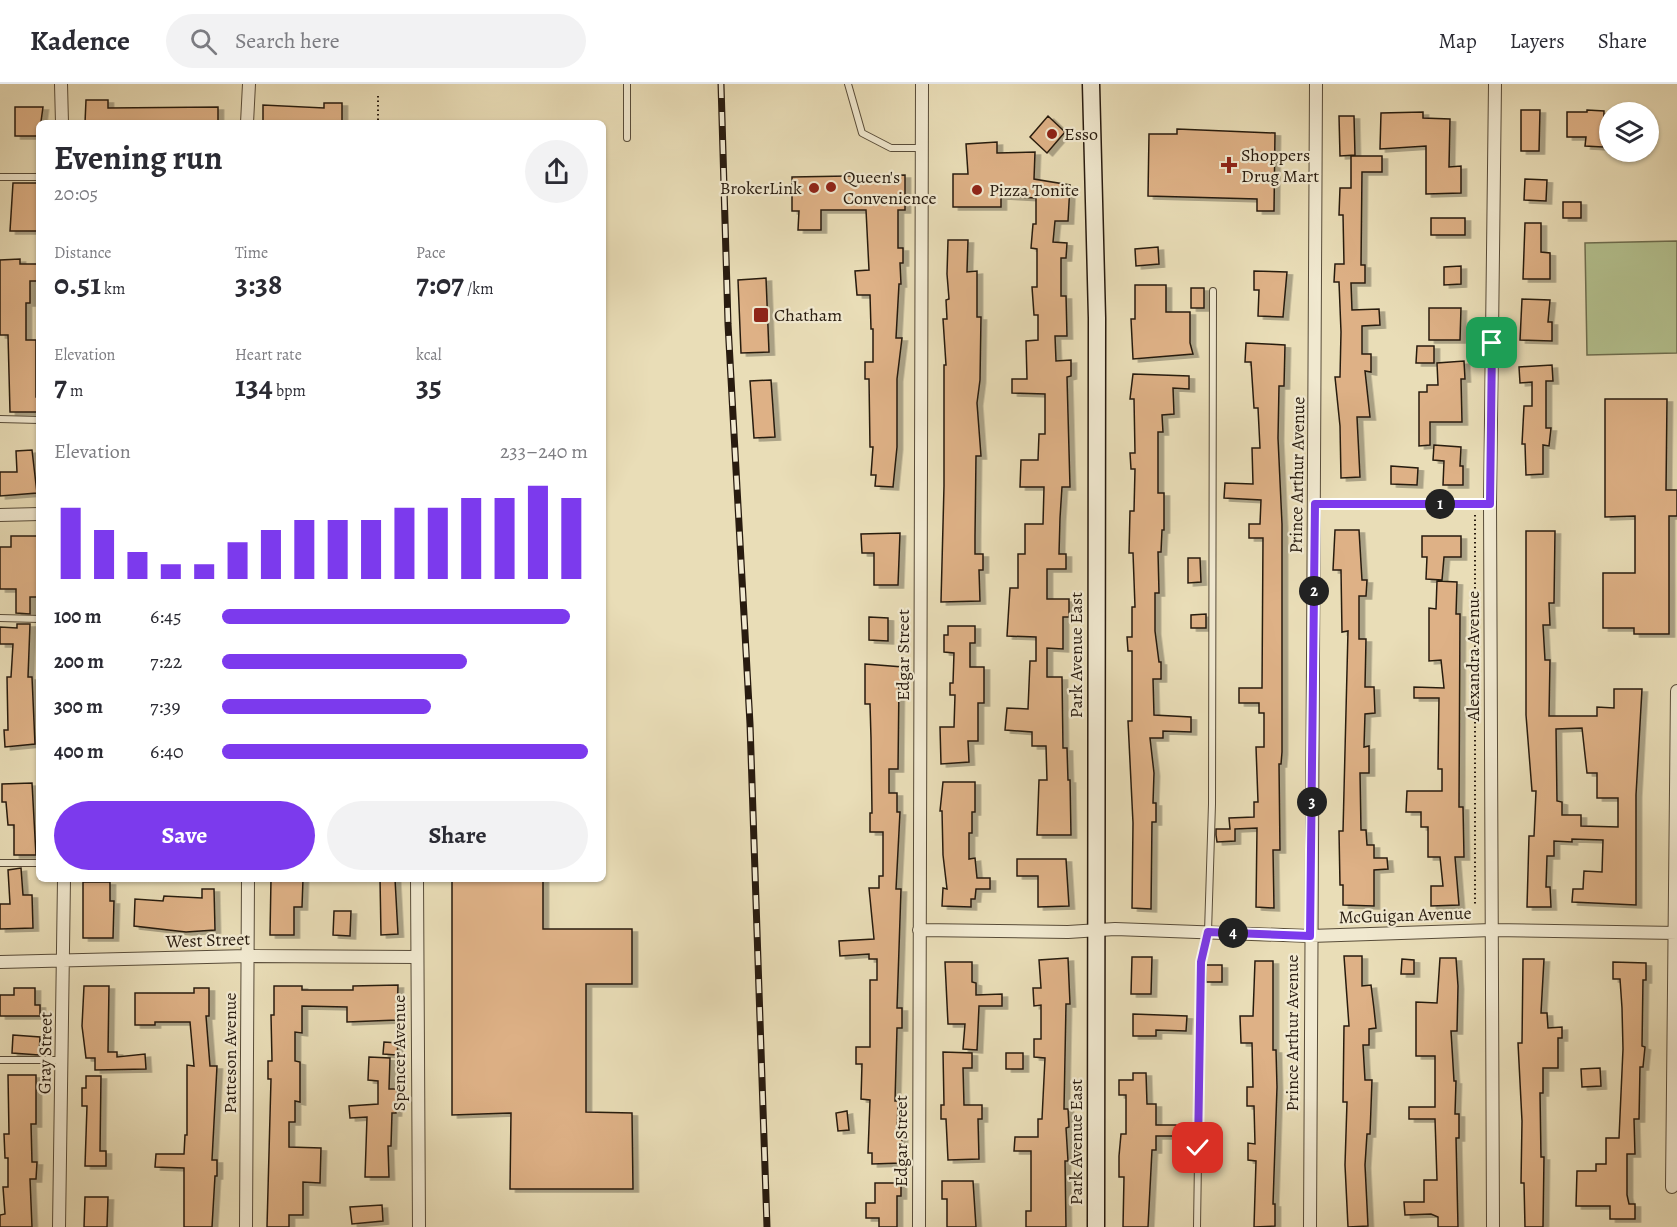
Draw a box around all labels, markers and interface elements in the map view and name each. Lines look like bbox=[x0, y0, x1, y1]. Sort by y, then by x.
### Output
search box bbox=[166, 14, 586, 68]
text: Kadence bbox=[30, 22, 130, 60]
icon: search bbox=[187, 25, 220, 58]
text: Search here bbox=[235, 26, 340, 56]
text: Map bbox=[1438, 27, 1477, 55]
text: Layers bbox=[1510, 27, 1565, 55]
text: Share bbox=[1598, 27, 1647, 55]
map controls bbox=[1599, 102, 1659, 162]
button: layers bbox=[1599, 102, 1659, 162]
place label: Esso bbox=[1064, 122, 1098, 146]
marker: Esso bbox=[1045, 127, 1059, 141]
text: Evening run bbox=[54, 135, 223, 180]
button: share bbox=[525, 140, 588, 203]
place label: Shoppers Drug Mart bbox=[1241, 143, 1319, 188]
marker: Shoppers Drug Mart bbox=[1222, 158, 1236, 172]
place label: Queen's Convenience bbox=[843, 165, 936, 210]
place label: BrokerLink bbox=[720, 176, 802, 200]
place label: Pizza Tonite bbox=[989, 178, 1079, 202]
text: 20:05 bbox=[54, 180, 98, 207]
marker: Queen's Convenience bbox=[824, 180, 838, 194]
marker: BrokerLink bbox=[807, 181, 821, 195]
marker: Pizza Tonite bbox=[970, 183, 984, 197]
text: Distance bbox=[54, 242, 111, 264]
text: Time bbox=[235, 242, 268, 264]
text: Pace bbox=[416, 242, 446, 264]
text: 0.51 bbox=[54, 264, 101, 304]
text: 3:38 bbox=[235, 264, 282, 304]
text: 7:07 bbox=[416, 264, 464, 304]
text: km bbox=[101, 278, 125, 300]
text: /km bbox=[464, 278, 494, 300]
place label: Chatham bbox=[774, 303, 842, 327]
marker: Chatham bbox=[752, 306, 770, 324]
pin bbox=[1466, 317, 1517, 368]
icon: arrive bbox=[1475, 326, 1508, 359]
text: Elevation bbox=[54, 344, 115, 366]
text: Heart rate bbox=[235, 344, 302, 366]
text: kcal bbox=[416, 344, 442, 366]
text: 7 bbox=[54, 366, 67, 406]
text: 134 bbox=[235, 366, 273, 406]
text: 35 bbox=[416, 366, 442, 406]
text: m bbox=[67, 380, 83, 402]
text: bpm bbox=[273, 380, 306, 402]
street label: Prince Arthur Avenue bbox=[1284, 396, 1310, 554]
text: Elevation bbox=[54, 438, 131, 465]
text: 233–240 m bbox=[500, 438, 588, 465]
pin: 1 bbox=[1425, 489, 1455, 519]
text: 1 bbox=[1437, 493, 1443, 515]
pin: 2 bbox=[1299, 576, 1329, 606]
text: 2 bbox=[1310, 580, 1318, 602]
street label: Alexandra Avenue bbox=[1461, 591, 1485, 722]
street label: Park Avenue East bbox=[1064, 592, 1088, 718]
text: 100 m bbox=[54, 603, 102, 630]
text: 6:45 bbox=[150, 603, 182, 630]
street label: Edgar Street bbox=[891, 609, 915, 701]
text: 200 m bbox=[54, 648, 104, 675]
text: 7:22 bbox=[150, 648, 182, 675]
text: 300 m bbox=[54, 693, 103, 720]
text: 7:39 bbox=[150, 693, 181, 720]
text: 400 m bbox=[54, 738, 104, 765]
text: 6:40 bbox=[150, 738, 184, 765]
pin: 3 bbox=[1297, 787, 1327, 817]
text: 3 bbox=[1309, 791, 1315, 813]
button: Save bbox=[54, 801, 315, 870]
button: Share bbox=[327, 801, 588, 870]
street label: McGuigan Avenue bbox=[1338, 901, 1472, 929]
pin: 4 bbox=[1218, 918, 1248, 948]
text: 4 bbox=[1229, 922, 1237, 944]
street label: West Street bbox=[164, 927, 251, 954]
street label: Prince Arthur Avenue bbox=[1280, 955, 1304, 1111]
street label: Patteson Avenue bbox=[218, 992, 242, 1114]
street label: Spencer Avenue bbox=[387, 995, 411, 1111]
street label: Gray Street bbox=[32, 1012, 58, 1094]
street label: Park Avenue East bbox=[1064, 1079, 1088, 1205]
street label: Edgar Street bbox=[889, 1095, 913, 1187]
pin bbox=[1172, 1122, 1223, 1173]
icon: check bbox=[1181, 1131, 1214, 1164]

